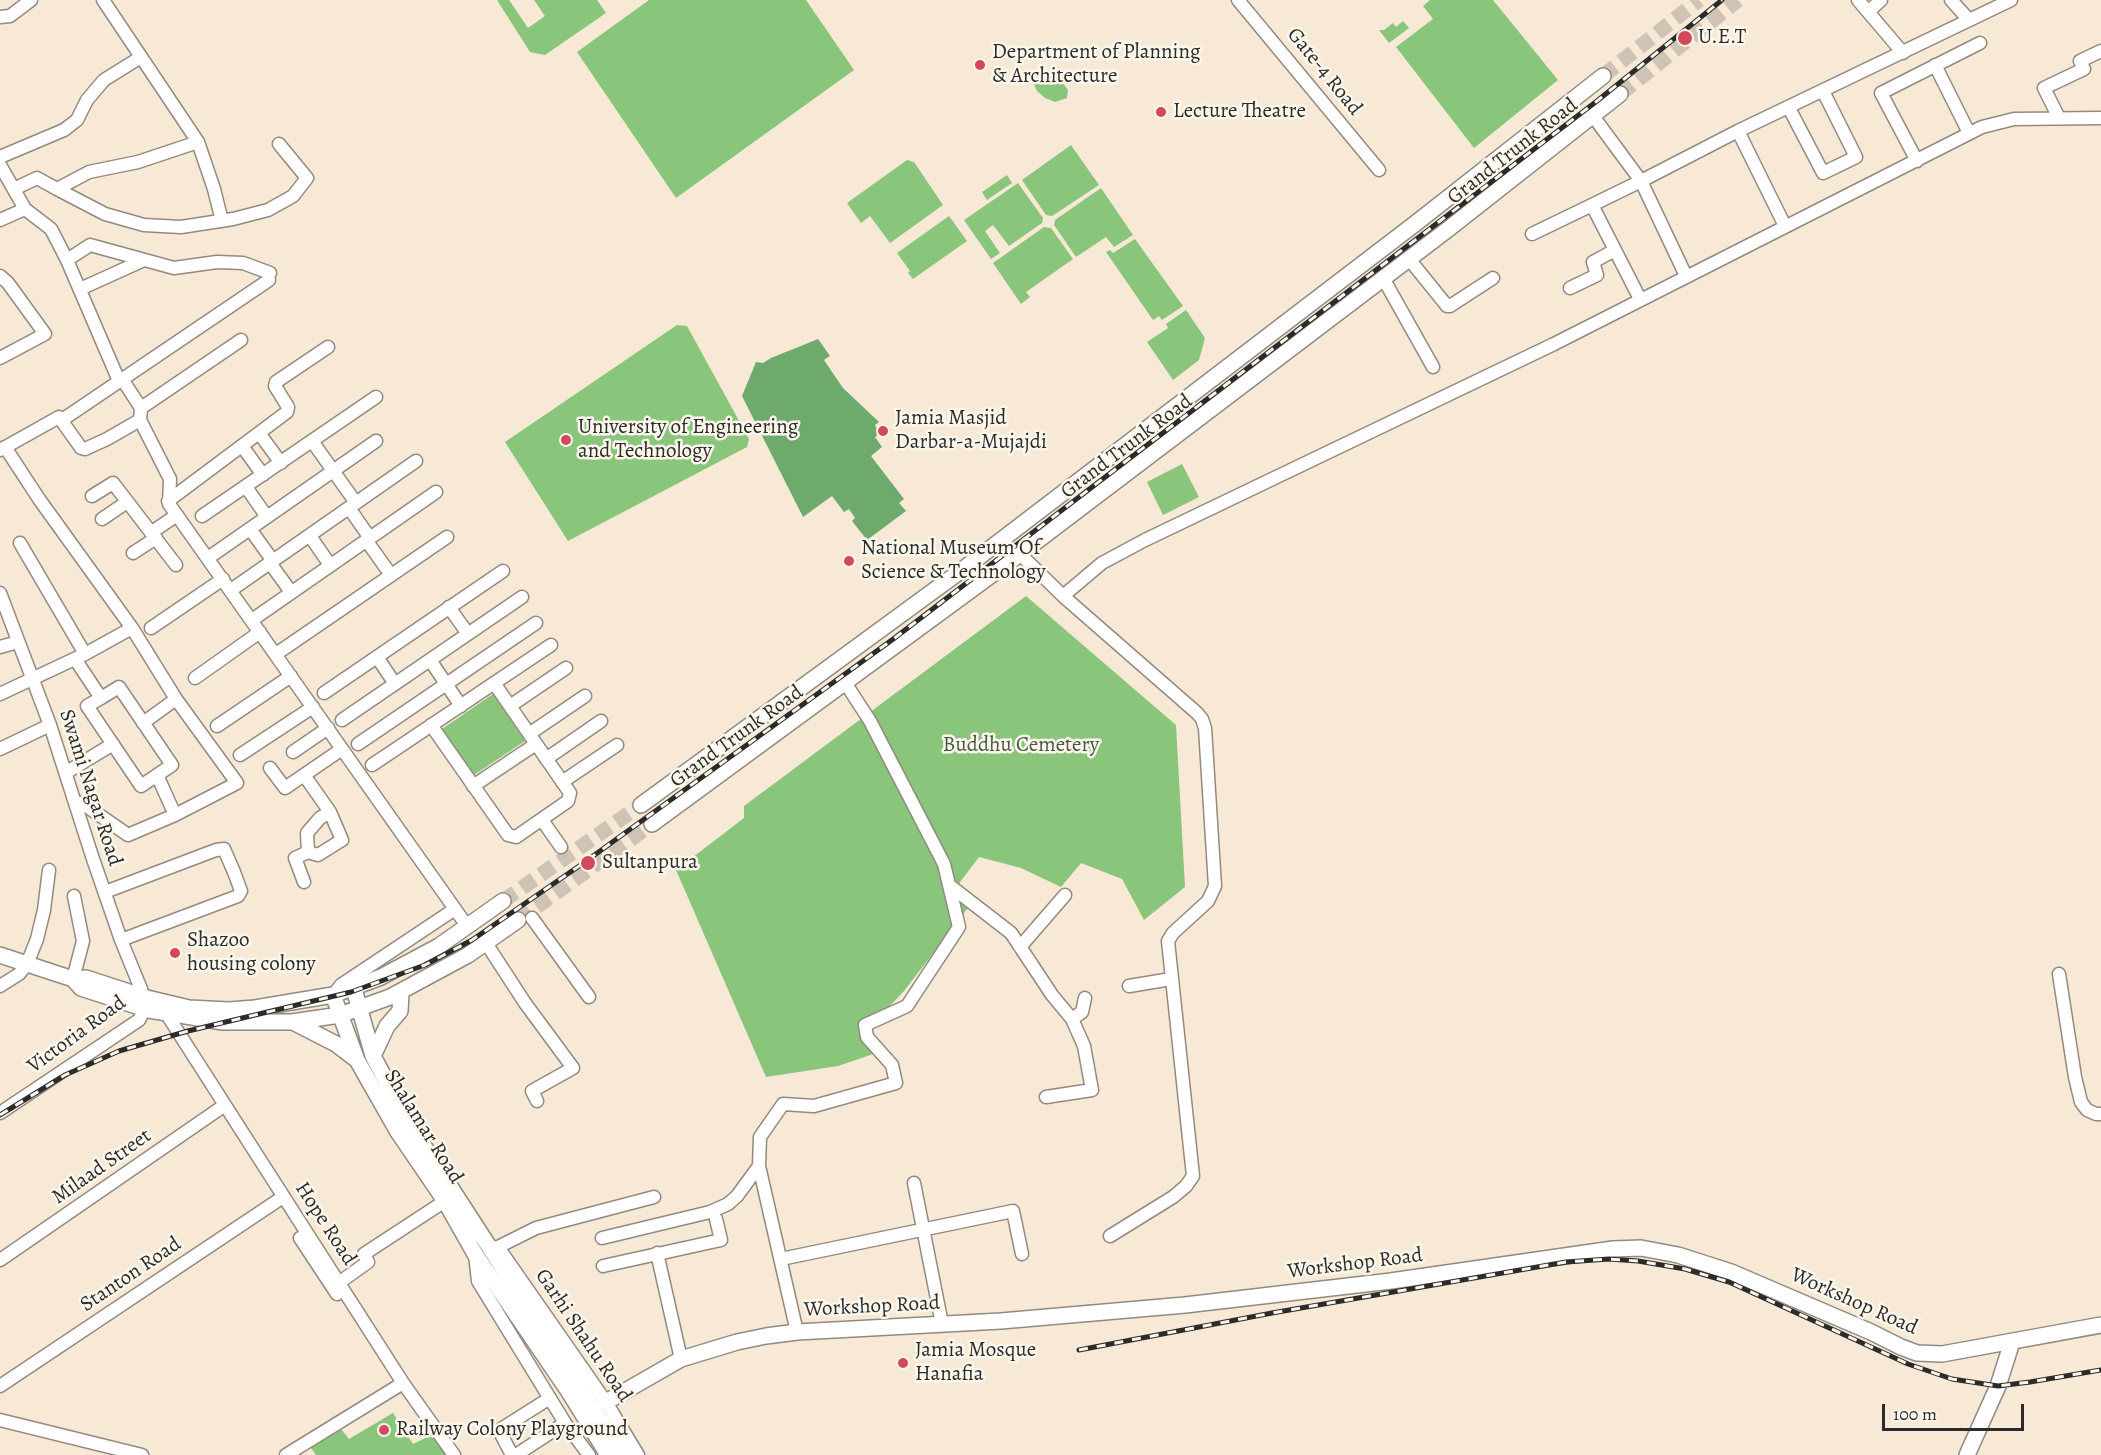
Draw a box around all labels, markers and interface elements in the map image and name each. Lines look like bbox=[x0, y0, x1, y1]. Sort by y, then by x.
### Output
street label: Gate-4 Road bbox=[1281, 23, 1367, 121]
place label: U.E.T bbox=[1698, 25, 1746, 51]
marker: U.E.T bbox=[1676, 29, 1694, 47]
place label: Department of Planning & Architecture bbox=[992, 40, 1200, 90]
marker: Department of Planning & Architecture bbox=[973, 58, 987, 72]
street label: Grand Trunk Road bbox=[1443, 93, 1583, 211]
place label: Lecture Theatre bbox=[1173, 99, 1306, 125]
marker: Lecture Theatre bbox=[1154, 105, 1168, 119]
street label: Grand Trunk Road bbox=[1056, 389, 1198, 505]
place label: Jamia Masjid Darbar-a-Mujajdi bbox=[895, 406, 1047, 456]
place label: University of Engineering and Technology bbox=[578, 415, 798, 465]
marker: Jamia Masjid Darbar-a-Mujajdi bbox=[876, 424, 890, 438]
marker: University of Engineering and Technology bbox=[559, 433, 573, 447]
place label: National Museum Of Science & Technology bbox=[861, 536, 1046, 586]
marker: National Museum Of Science & Technology bbox=[842, 554, 856, 568]
street label: Grand Trunk Road bbox=[666, 680, 808, 794]
street label: Swami Nagar Road bbox=[53, 707, 127, 869]
park label: Buddhu Cemetery bbox=[943, 733, 1099, 759]
place label: Sultanpura bbox=[602, 850, 698, 876]
marker: Sultanpura bbox=[579, 854, 597, 872]
place label: Shazoo housing colony bbox=[187, 928, 316, 978]
marker: Shazoo housing colony bbox=[168, 946, 182, 960]
street label: Victoria Road bbox=[23, 991, 131, 1079]
street label: Shalamar Road bbox=[378, 1065, 468, 1189]
street label: Milaad Street bbox=[48, 1124, 156, 1210]
street label: Hope Road bbox=[289, 1178, 361, 1270]
street label: Stanton Road bbox=[76, 1232, 186, 1318]
street label: Workshop Road bbox=[1286, 1243, 1424, 1285]
street label: Workshop Road bbox=[1787, 1263, 1921, 1341]
street label: Garhi Shahu Road bbox=[529, 1265, 637, 1407]
street label: Workshop Road bbox=[803, 1291, 941, 1323]
place label: Jamia Mosque Hanafia bbox=[915, 1338, 1036, 1388]
marker: Jamia Mosque Hanafia bbox=[896, 1356, 910, 1370]
scale bar bbox=[1885, 1392, 2028, 1430]
text: 100 m bbox=[1893, 1402, 1937, 1426]
place label: Railway Colony Playground bbox=[396, 1417, 628, 1443]
marker: Railway Colony Playground bbox=[377, 1423, 391, 1437]

